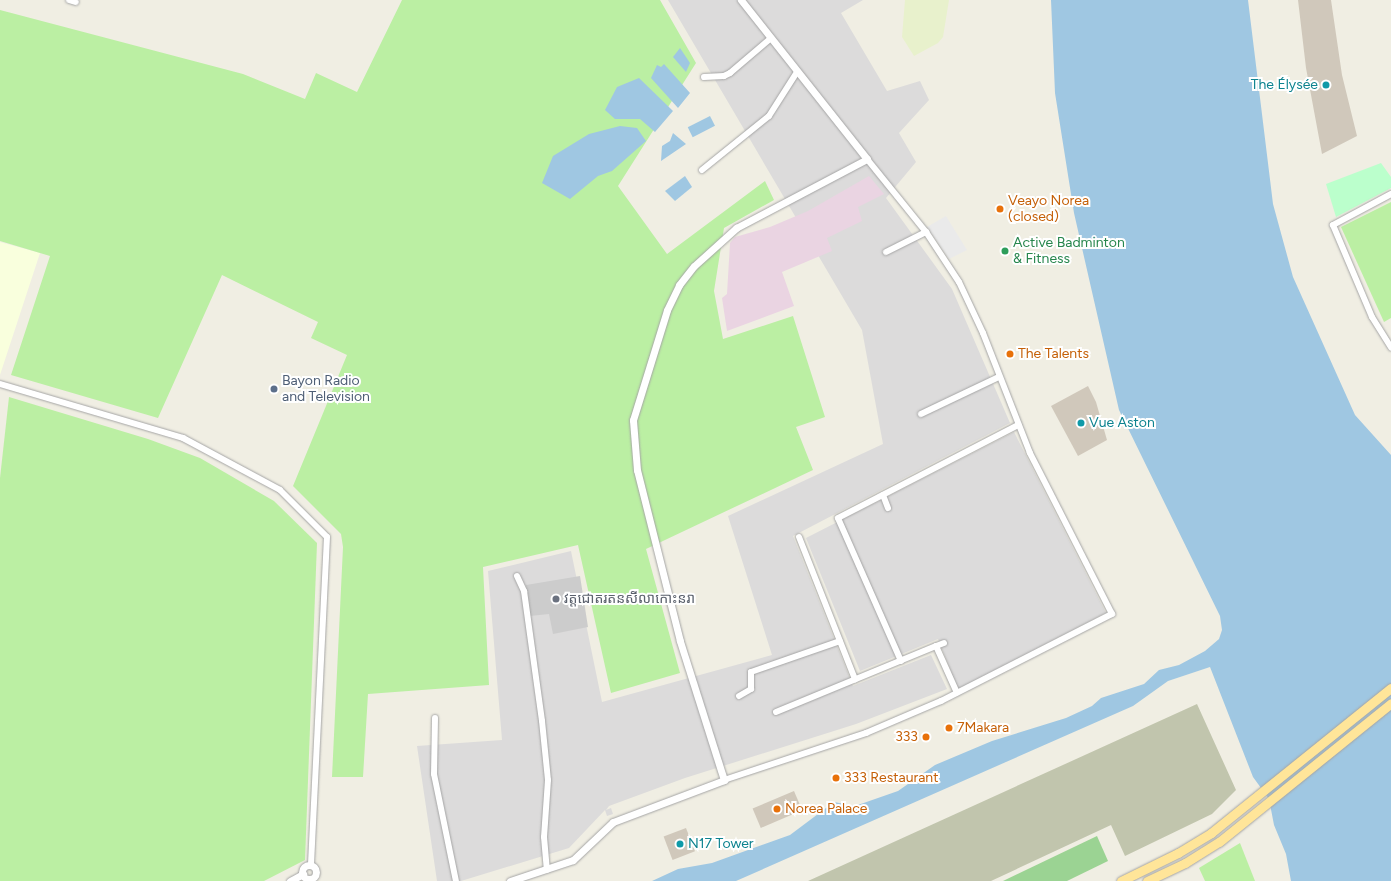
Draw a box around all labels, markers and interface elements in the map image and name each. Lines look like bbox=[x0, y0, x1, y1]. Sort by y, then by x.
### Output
place label: The Élysée bbox=[1251, 77, 1318, 93]
marker: The Élysée bbox=[1321, 80, 1331, 90]
place label: Veayo Norea (closed) bbox=[1008, 193, 1089, 226]
marker: Veayo Norea (closed) bbox=[995, 204, 1005, 214]
place label: Active Badminton & Fitness bbox=[1013, 235, 1125, 268]
marker: Active Badminton & Fitness bbox=[1000, 246, 1010, 256]
place label: The Talents bbox=[1018, 346, 1089, 362]
marker: The Talents bbox=[1005, 349, 1015, 359]
place label: Bayon Radio and Television bbox=[282, 373, 370, 406]
marker: Bayon Radio and Television bbox=[269, 384, 279, 394]
place label: Vue Aston bbox=[1089, 415, 1155, 431]
marker: Vue Aston bbox=[1076, 418, 1086, 428]
place label: វត្តជោតរតនសីលាកោះនរា bbox=[564, 591, 695, 607]
marker: វត្តជោតរតនសីលាកោះនរា bbox=[551, 594, 561, 604]
place label: 7Makara bbox=[957, 720, 1009, 736]
marker: 7Makara bbox=[944, 723, 954, 733]
place label: 333 bbox=[895, 729, 918, 745]
marker: 333 bbox=[921, 732, 931, 742]
place label: 333 Restaurant bbox=[844, 770, 938, 786]
marker: 333 Restaurant bbox=[831, 773, 841, 783]
place label: Norea Palace bbox=[785, 801, 867, 817]
marker: Norea Palace bbox=[772, 804, 782, 814]
place label: N17 Tower bbox=[688, 836, 754, 852]
marker: N17 Tower bbox=[675, 839, 685, 849]

